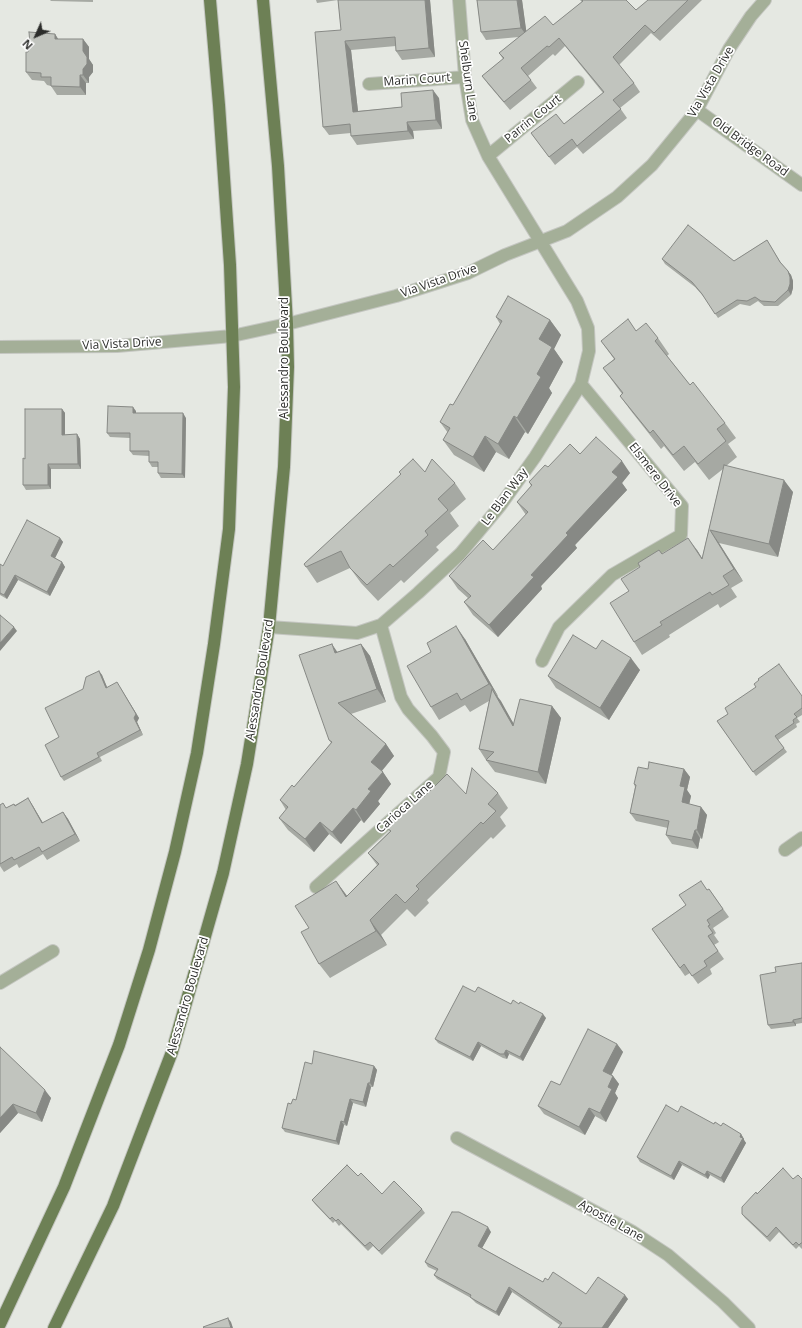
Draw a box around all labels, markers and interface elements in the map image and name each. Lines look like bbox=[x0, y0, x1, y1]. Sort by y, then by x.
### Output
north arrow bbox=[16, 16, 56, 56]
text: N bbox=[19, 36, 36, 53]
street label: Shelburn Lane bbox=[455, 40, 481, 122]
street label: Via Vista Drive bbox=[685, 44, 737, 120]
street label: Marin Court bbox=[383, 70, 451, 90]
street label: Parrin Court bbox=[502, 92, 564, 146]
street label: Old Bridge Road bbox=[709, 114, 791, 180]
street label: Via Vista Drive bbox=[399, 261, 479, 301]
street label: Alessandro Boulevard bbox=[278, 297, 292, 419]
street label: Via Vista Drive bbox=[82, 335, 162, 353]
street label: Elsmere Drive bbox=[626, 440, 684, 510]
street label: Le Blan Way bbox=[479, 466, 531, 528]
street label: Alessandro Boulevard bbox=[243, 618, 277, 742]
street label: Carioca Lane bbox=[373, 778, 437, 836]
street label: Alessandro Boulevard bbox=[164, 935, 212, 1057]
street label: Apostle Lane bbox=[576, 1197, 646, 1245]

